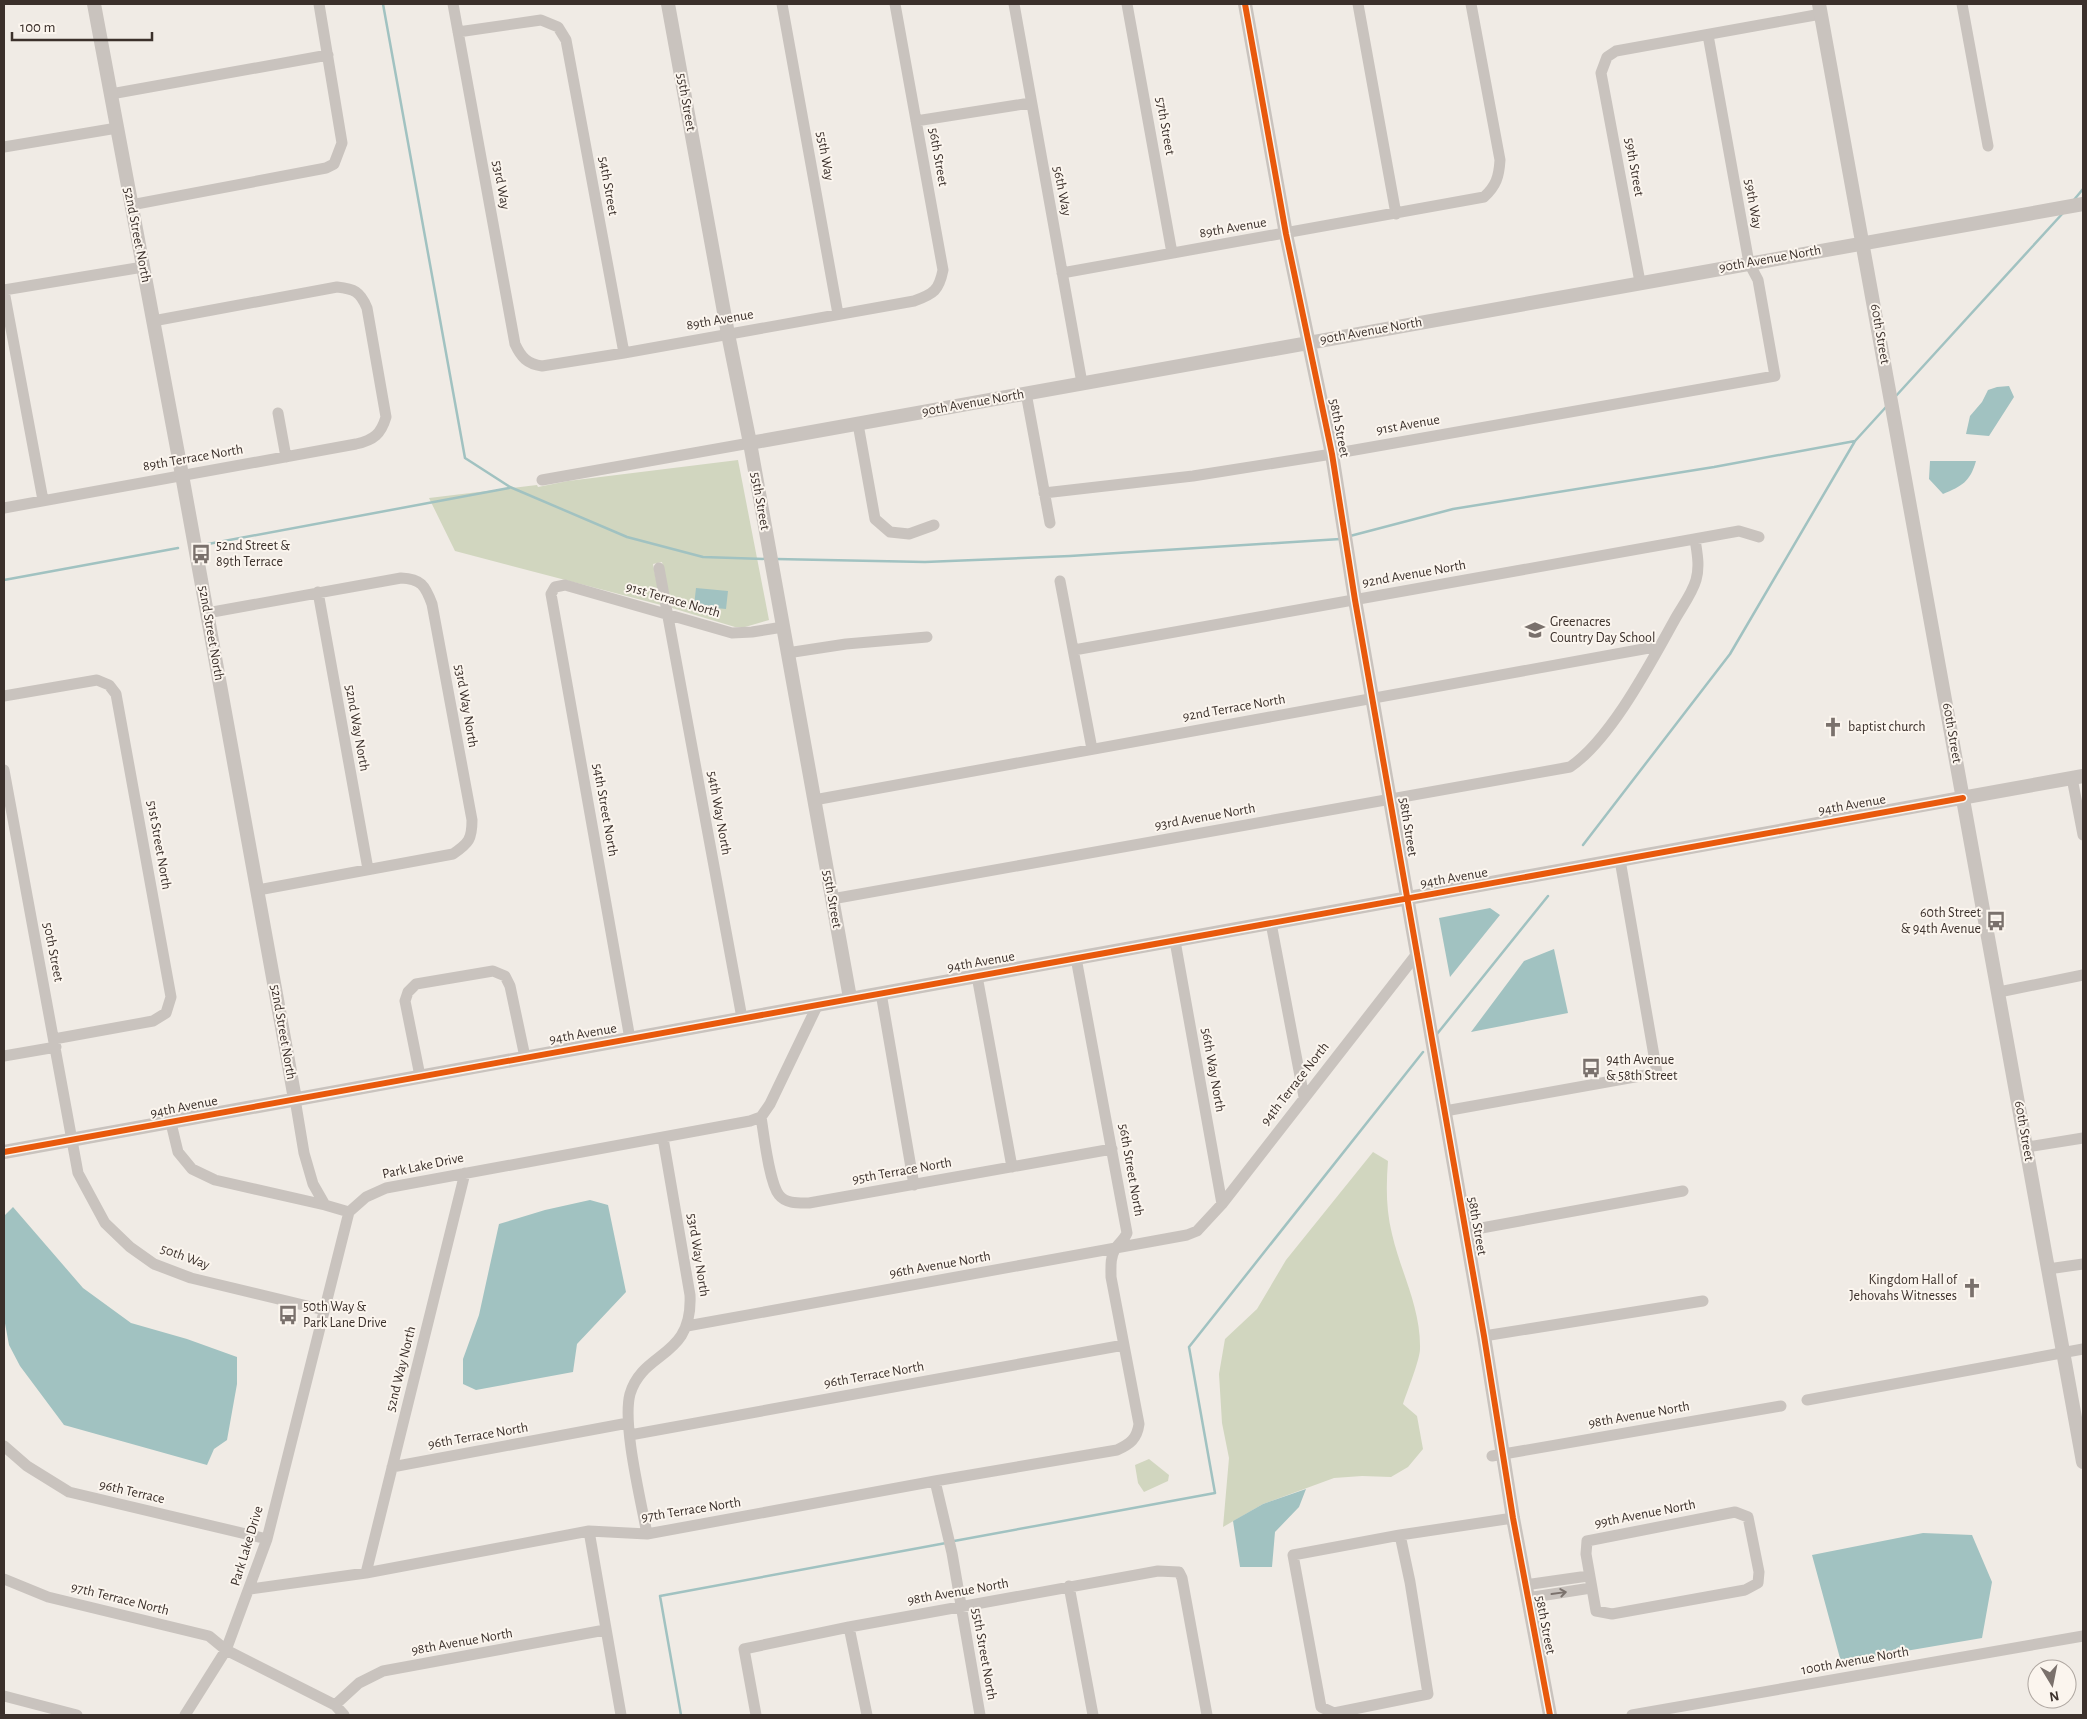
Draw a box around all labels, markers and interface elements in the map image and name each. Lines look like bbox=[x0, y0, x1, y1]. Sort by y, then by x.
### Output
scale bar bbox=[12, 10, 152, 42]
text: 100 m bbox=[20, 20, 55, 35]
street label: 55th Street bbox=[674, 72, 698, 133]
street label: 57th Street bbox=[1153, 96, 1177, 157]
street label: 56th Street bbox=[926, 127, 950, 188]
street label: 55th Way bbox=[814, 130, 836, 182]
street label: 59th Street bbox=[1622, 137, 1646, 198]
street label: 54th Street bbox=[596, 155, 620, 217]
street label: 53rd Way bbox=[490, 159, 512, 211]
street label: 56th Way bbox=[1050, 165, 1074, 217]
street label: 59th Way bbox=[1742, 178, 1764, 230]
street label: 52nd Street North bbox=[121, 186, 153, 284]
street label: 89th Avenue bbox=[1198, 215, 1268, 241]
street label: 90th Avenue North bbox=[1718, 243, 1822, 275]
street label: 60th Street bbox=[1868, 303, 1892, 366]
street label: 89th Avenue bbox=[685, 307, 755, 333]
street label: 90th Avenue North bbox=[1319, 315, 1423, 347]
street label: 90th Avenue North bbox=[921, 387, 1025, 419]
street label: 58th Street bbox=[1326, 397, 1352, 459]
street label: 91st Avenue bbox=[1375, 413, 1441, 437]
street label: 89th Terrace North bbox=[142, 442, 244, 474]
street label: 55th Street bbox=[748, 471, 772, 532]
place label: 52nd Street & 89th Terrace bbox=[216, 539, 290, 569]
bus stop icon: 52nd Street & 89th Terrace bbox=[190, 543, 212, 565]
street label: 92nd Avenue North bbox=[1361, 558, 1467, 590]
street label: 91st Terrace North bbox=[624, 580, 722, 620]
street label: 52nd Street North bbox=[196, 584, 226, 682]
place label: Greenacres Country Day School bbox=[1550, 615, 1655, 645]
school or university icon: Greenacres Country Day School bbox=[1524, 619, 1546, 641]
street label: 53rd Way North bbox=[452, 663, 480, 749]
street label: 52nd Way North bbox=[342, 684, 372, 772]
street label: 92nd Terrace North bbox=[1182, 692, 1286, 724]
street label: 60th Street bbox=[1940, 702, 1964, 765]
church icon: baptist church bbox=[1822, 716, 1844, 738]
place label: baptist church bbox=[1848, 720, 1925, 734]
street label: 54th Street North bbox=[590, 762, 620, 858]
street label: 54th Way North bbox=[705, 770, 733, 856]
street label: 94th Avenue bbox=[1817, 792, 1887, 818]
street label: 58th Street bbox=[1396, 797, 1420, 858]
street label: 51st Street North bbox=[144, 799, 174, 891]
street label: 93rd Avenue North bbox=[1154, 801, 1256, 833]
street label: 94th Avenue bbox=[1419, 865, 1489, 891]
street label: 55th Street bbox=[820, 869, 844, 930]
place label: 60th Street & 94th Avenue bbox=[1901, 906, 1982, 936]
bus stop icon: 60th Street & 94th Avenue bbox=[1985, 910, 2007, 932]
street label: 50th Street bbox=[40, 921, 66, 983]
street label: 94th Avenue bbox=[946, 949, 1016, 975]
street label: 52nd Street North bbox=[268, 983, 298, 1081]
street label: 94th Avenue bbox=[548, 1021, 618, 1047]
street label: 56th Way North bbox=[1199, 1027, 1227, 1113]
street label: 94th Terrace North bbox=[1258, 1040, 1332, 1128]
place label: 94th Avenue & 58th Street bbox=[1606, 1053, 1678, 1083]
bus stop icon: 94th Avenue & 58th Street bbox=[1580, 1057, 1602, 1079]
street label: 94th Avenue bbox=[149, 1094, 219, 1120]
street label: 60th Street bbox=[2012, 1100, 2036, 1163]
street label: 56th Street North bbox=[1116, 1122, 1146, 1218]
street label: Park Lake Drive bbox=[381, 1151, 465, 1181]
street label: 95th Terrace North bbox=[851, 1155, 953, 1187]
street label: 58th Street bbox=[1465, 1195, 1489, 1257]
street label: 53rd Way North bbox=[684, 1212, 712, 1298]
street label: 50th Way bbox=[158, 1242, 212, 1272]
street label: 96th Avenue North bbox=[888, 1249, 992, 1281]
place label: Kingdom Hall of Jehovahs Witnesses bbox=[1850, 1273, 1958, 1303]
church icon: Kingdom Hall of Jehovahs Witnesses bbox=[1961, 1277, 1983, 1299]
place label: 50th Way & Park Lane Drive bbox=[303, 1300, 387, 1330]
bus stop icon: 50th Way & Park Lane Drive bbox=[277, 1304, 299, 1326]
street label: 52nd Way North bbox=[384, 1325, 418, 1413]
street label: 96th Terrace North bbox=[823, 1359, 925, 1391]
street label: 98th Avenue North bbox=[1587, 1399, 1691, 1431]
street label: 96th Terrace North bbox=[427, 1420, 529, 1452]
street label: 96th Terrace bbox=[98, 1478, 166, 1506]
street label: 97th Terrace North bbox=[640, 1495, 742, 1525]
street label: 99th Avenue North bbox=[1593, 1497, 1697, 1531]
street label: Park Lake Drive bbox=[228, 1504, 266, 1588]
street label: 98th Avenue North bbox=[906, 1576, 1010, 1608]
street label: 97th Terrace North bbox=[69, 1580, 171, 1618]
one-way arrow bbox=[1551, 1588, 1567, 1598]
street label: 58th Street bbox=[1532, 1594, 1558, 1656]
street label: 55th Street North bbox=[969, 1607, 999, 1701]
street label: 98th Avenue North bbox=[410, 1626, 514, 1658]
street label: 100th Avenue North bbox=[1800, 1645, 1910, 1677]
north arrow bbox=[2027, 1659, 2077, 1709]
text: N bbox=[2048, 1688, 2060, 1704]

